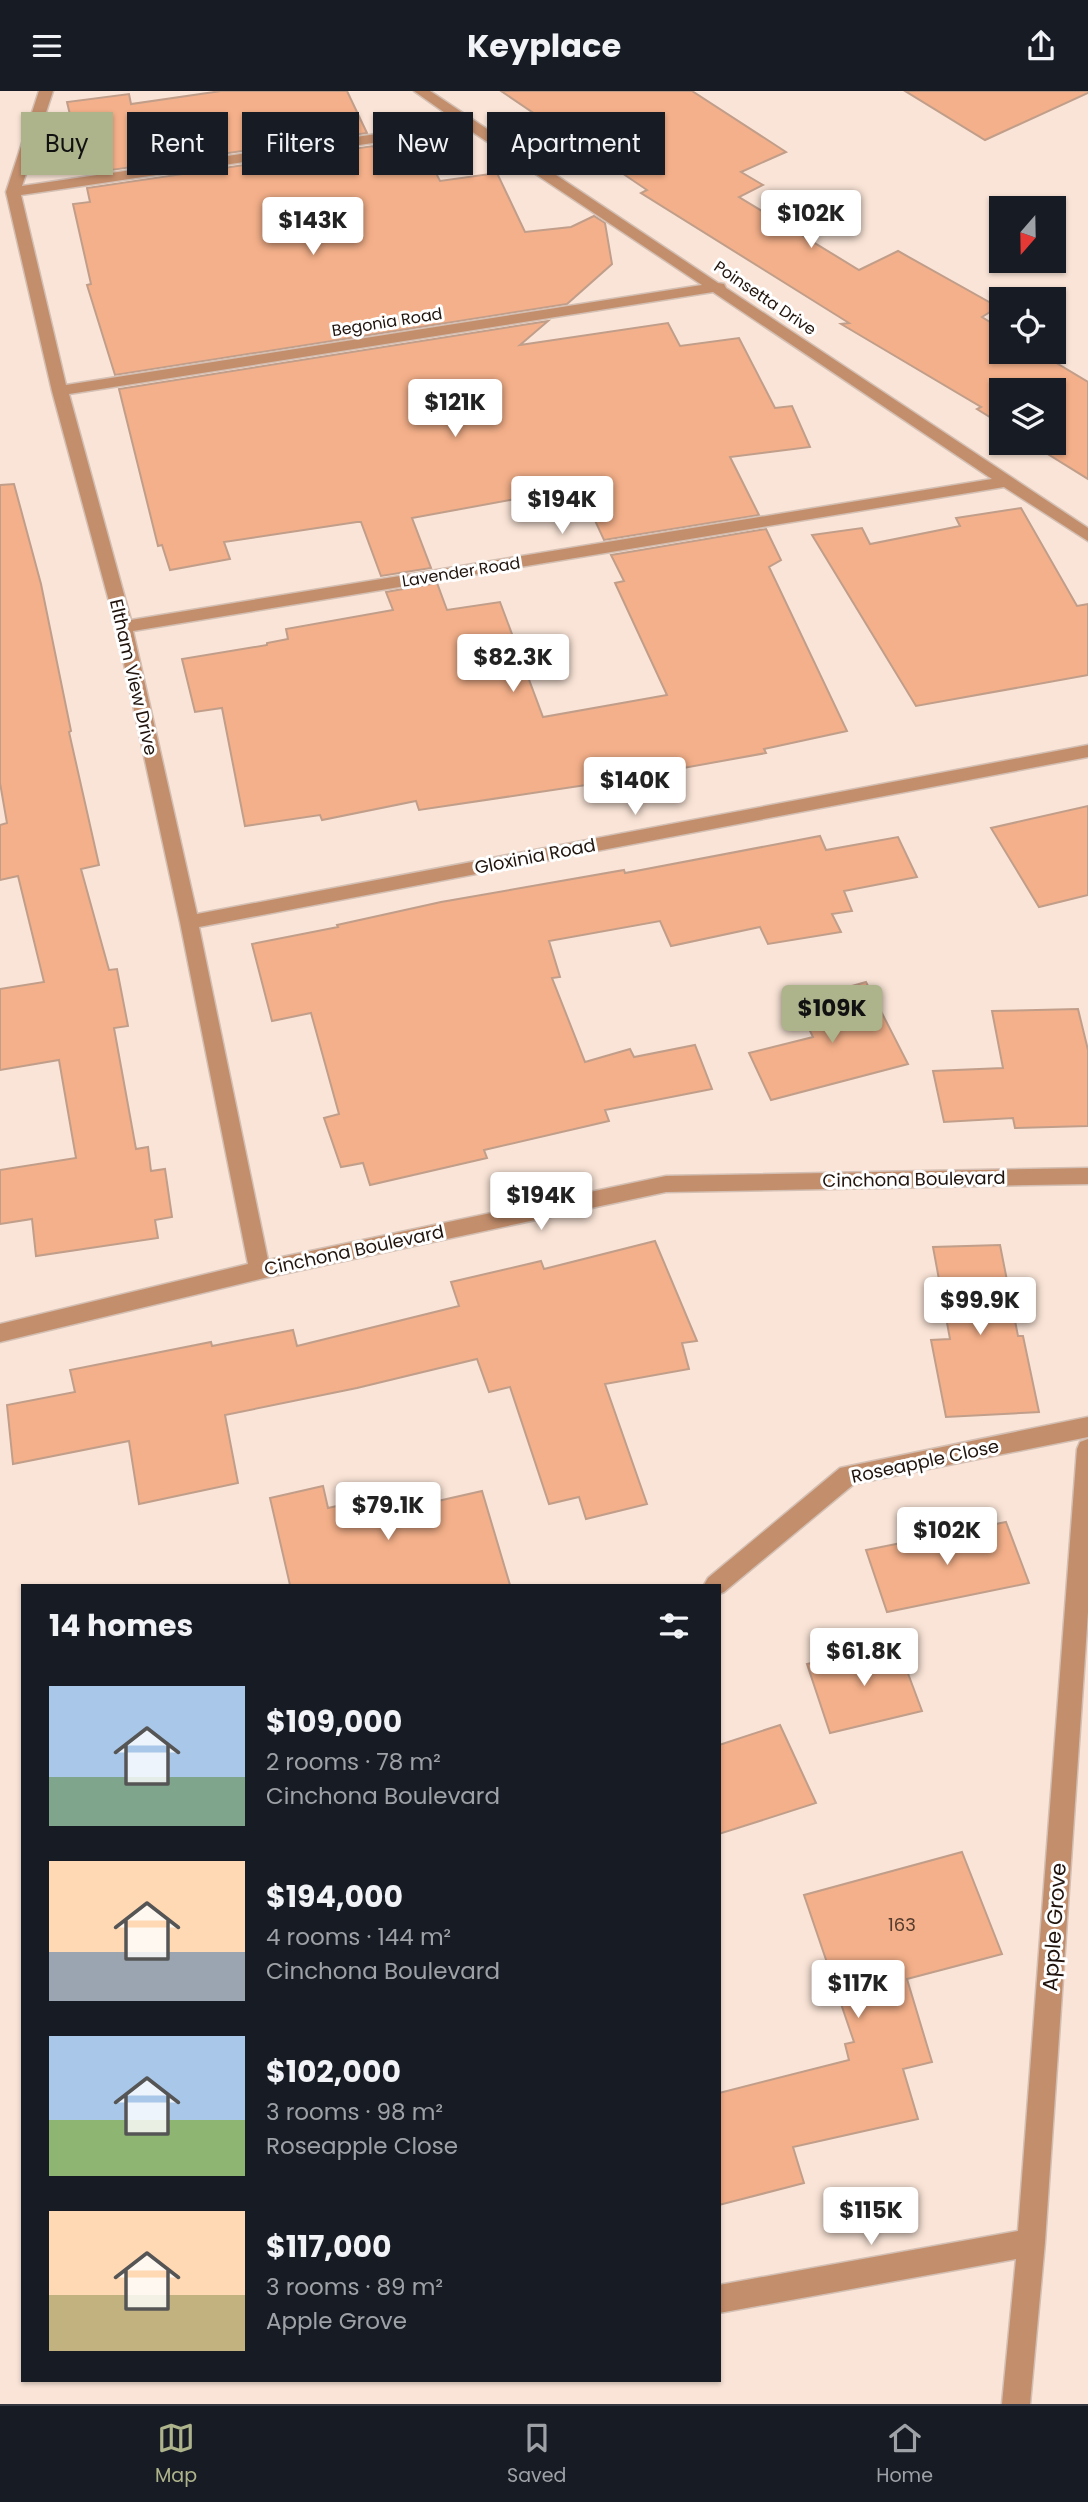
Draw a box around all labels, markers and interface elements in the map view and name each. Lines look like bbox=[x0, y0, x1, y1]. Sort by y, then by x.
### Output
text: Keyplace bbox=[467, 23, 621, 68]
icon: menu bbox=[28, 27, 66, 65]
icon: share bbox=[1022, 27, 1060, 65]
chip: Buy bbox=[21, 112, 113, 175]
chip: Rent bbox=[127, 112, 228, 175]
chip: Filters bbox=[242, 112, 359, 175]
chip: New bbox=[373, 112, 473, 175]
chip: Apartment bbox=[487, 112, 665, 175]
pin: $102K bbox=[762, 191, 860, 250]
north arrow bbox=[989, 196, 1066, 273]
map controls bbox=[989, 196, 1066, 455]
pin: $143K bbox=[264, 197, 362, 257]
text: $102K bbox=[777, 197, 845, 229]
text: $143K bbox=[278, 204, 348, 236]
street label: Poinsetta Drive bbox=[709, 255, 821, 341]
button: locate bbox=[989, 287, 1066, 364]
street label: Begonia Road bbox=[330, 302, 444, 342]
button: layers bbox=[989, 378, 1066, 455]
pin: $121K bbox=[406, 379, 504, 439]
text: $121K bbox=[424, 386, 486, 418]
pin: $194K bbox=[513, 477, 611, 536]
text: $194K bbox=[527, 483, 597, 515]
street label: Lavender Road bbox=[400, 551, 522, 593]
street label: Eltham View Drive bbox=[104, 596, 164, 758]
pin: $82.3K bbox=[456, 635, 570, 694]
text: $82.3K bbox=[473, 641, 553, 673]
pin: $140K bbox=[586, 757, 684, 817]
text: $140K bbox=[600, 764, 670, 796]
street label: Gloxinia Road bbox=[472, 832, 598, 880]
pin: $109K bbox=[783, 985, 881, 1045]
text: $109K bbox=[798, 992, 866, 1024]
street label: Cinchona Boulevard bbox=[822, 1165, 1006, 1193]
pin: $194K bbox=[492, 1173, 590, 1232]
text: $194K bbox=[506, 1179, 576, 1211]
street label: Cinchona Boulevard bbox=[262, 1219, 446, 1281]
pin: $99.9K bbox=[923, 1277, 1037, 1337]
text: $99.9K bbox=[940, 1284, 1020, 1316]
street label: Roseapple Close bbox=[849, 1433, 1001, 1489]
pin: $79.1K bbox=[331, 1483, 445, 1542]
text: $79.1K bbox=[352, 1489, 424, 1521]
pin: $102K bbox=[898, 1507, 996, 1567]
text: $102K bbox=[913, 1514, 981, 1546]
text: 14 homes bbox=[49, 1604, 193, 1647]
icon: filters bbox=[655, 1607, 693, 1645]
pin: $61.8K bbox=[807, 1629, 921, 1688]
text: $61.8K bbox=[826, 1635, 902, 1667]
text: $109,000 bbox=[266, 1700, 402, 1743]
icon: home bbox=[105, 1714, 189, 1798]
text: 2 rooms · 78 m² bbox=[266, 1746, 441, 1778]
text: Cinchona Boulevard bbox=[266, 1780, 500, 1812]
street label: Apple Grove bbox=[1035, 1862, 1073, 1992]
text: $194,000 bbox=[266, 1875, 403, 1918]
icon: home bbox=[105, 1889, 189, 1973]
house number: 163 bbox=[888, 1912, 916, 1937]
text: 4 rooms · 144 m² bbox=[266, 1921, 451, 1953]
text: Cinchona Boulevard bbox=[266, 1955, 500, 1987]
pin: $117K bbox=[809, 1961, 907, 2020]
text: $117K bbox=[828, 1967, 888, 1999]
text: $102,000 bbox=[266, 2050, 401, 2093]
icon: home bbox=[105, 2064, 189, 2148]
text: 3 rooms · 98 m² bbox=[266, 2096, 443, 2128]
text: Roseapple Close bbox=[266, 2130, 458, 2162]
pin: $115K bbox=[822, 2187, 920, 2247]
text: $115K bbox=[839, 2194, 903, 2226]
text: $117,000 bbox=[266, 2225, 392, 2268]
icon: home bbox=[105, 2239, 189, 2323]
text: 3 rooms · 89 m² bbox=[266, 2271, 443, 2303]
text: Apple Grove bbox=[266, 2305, 407, 2337]
tab: Map bbox=[155, 2419, 197, 2490]
tab: Saved bbox=[507, 2419, 566, 2490]
tab: Home bbox=[876, 2419, 933, 2490]

